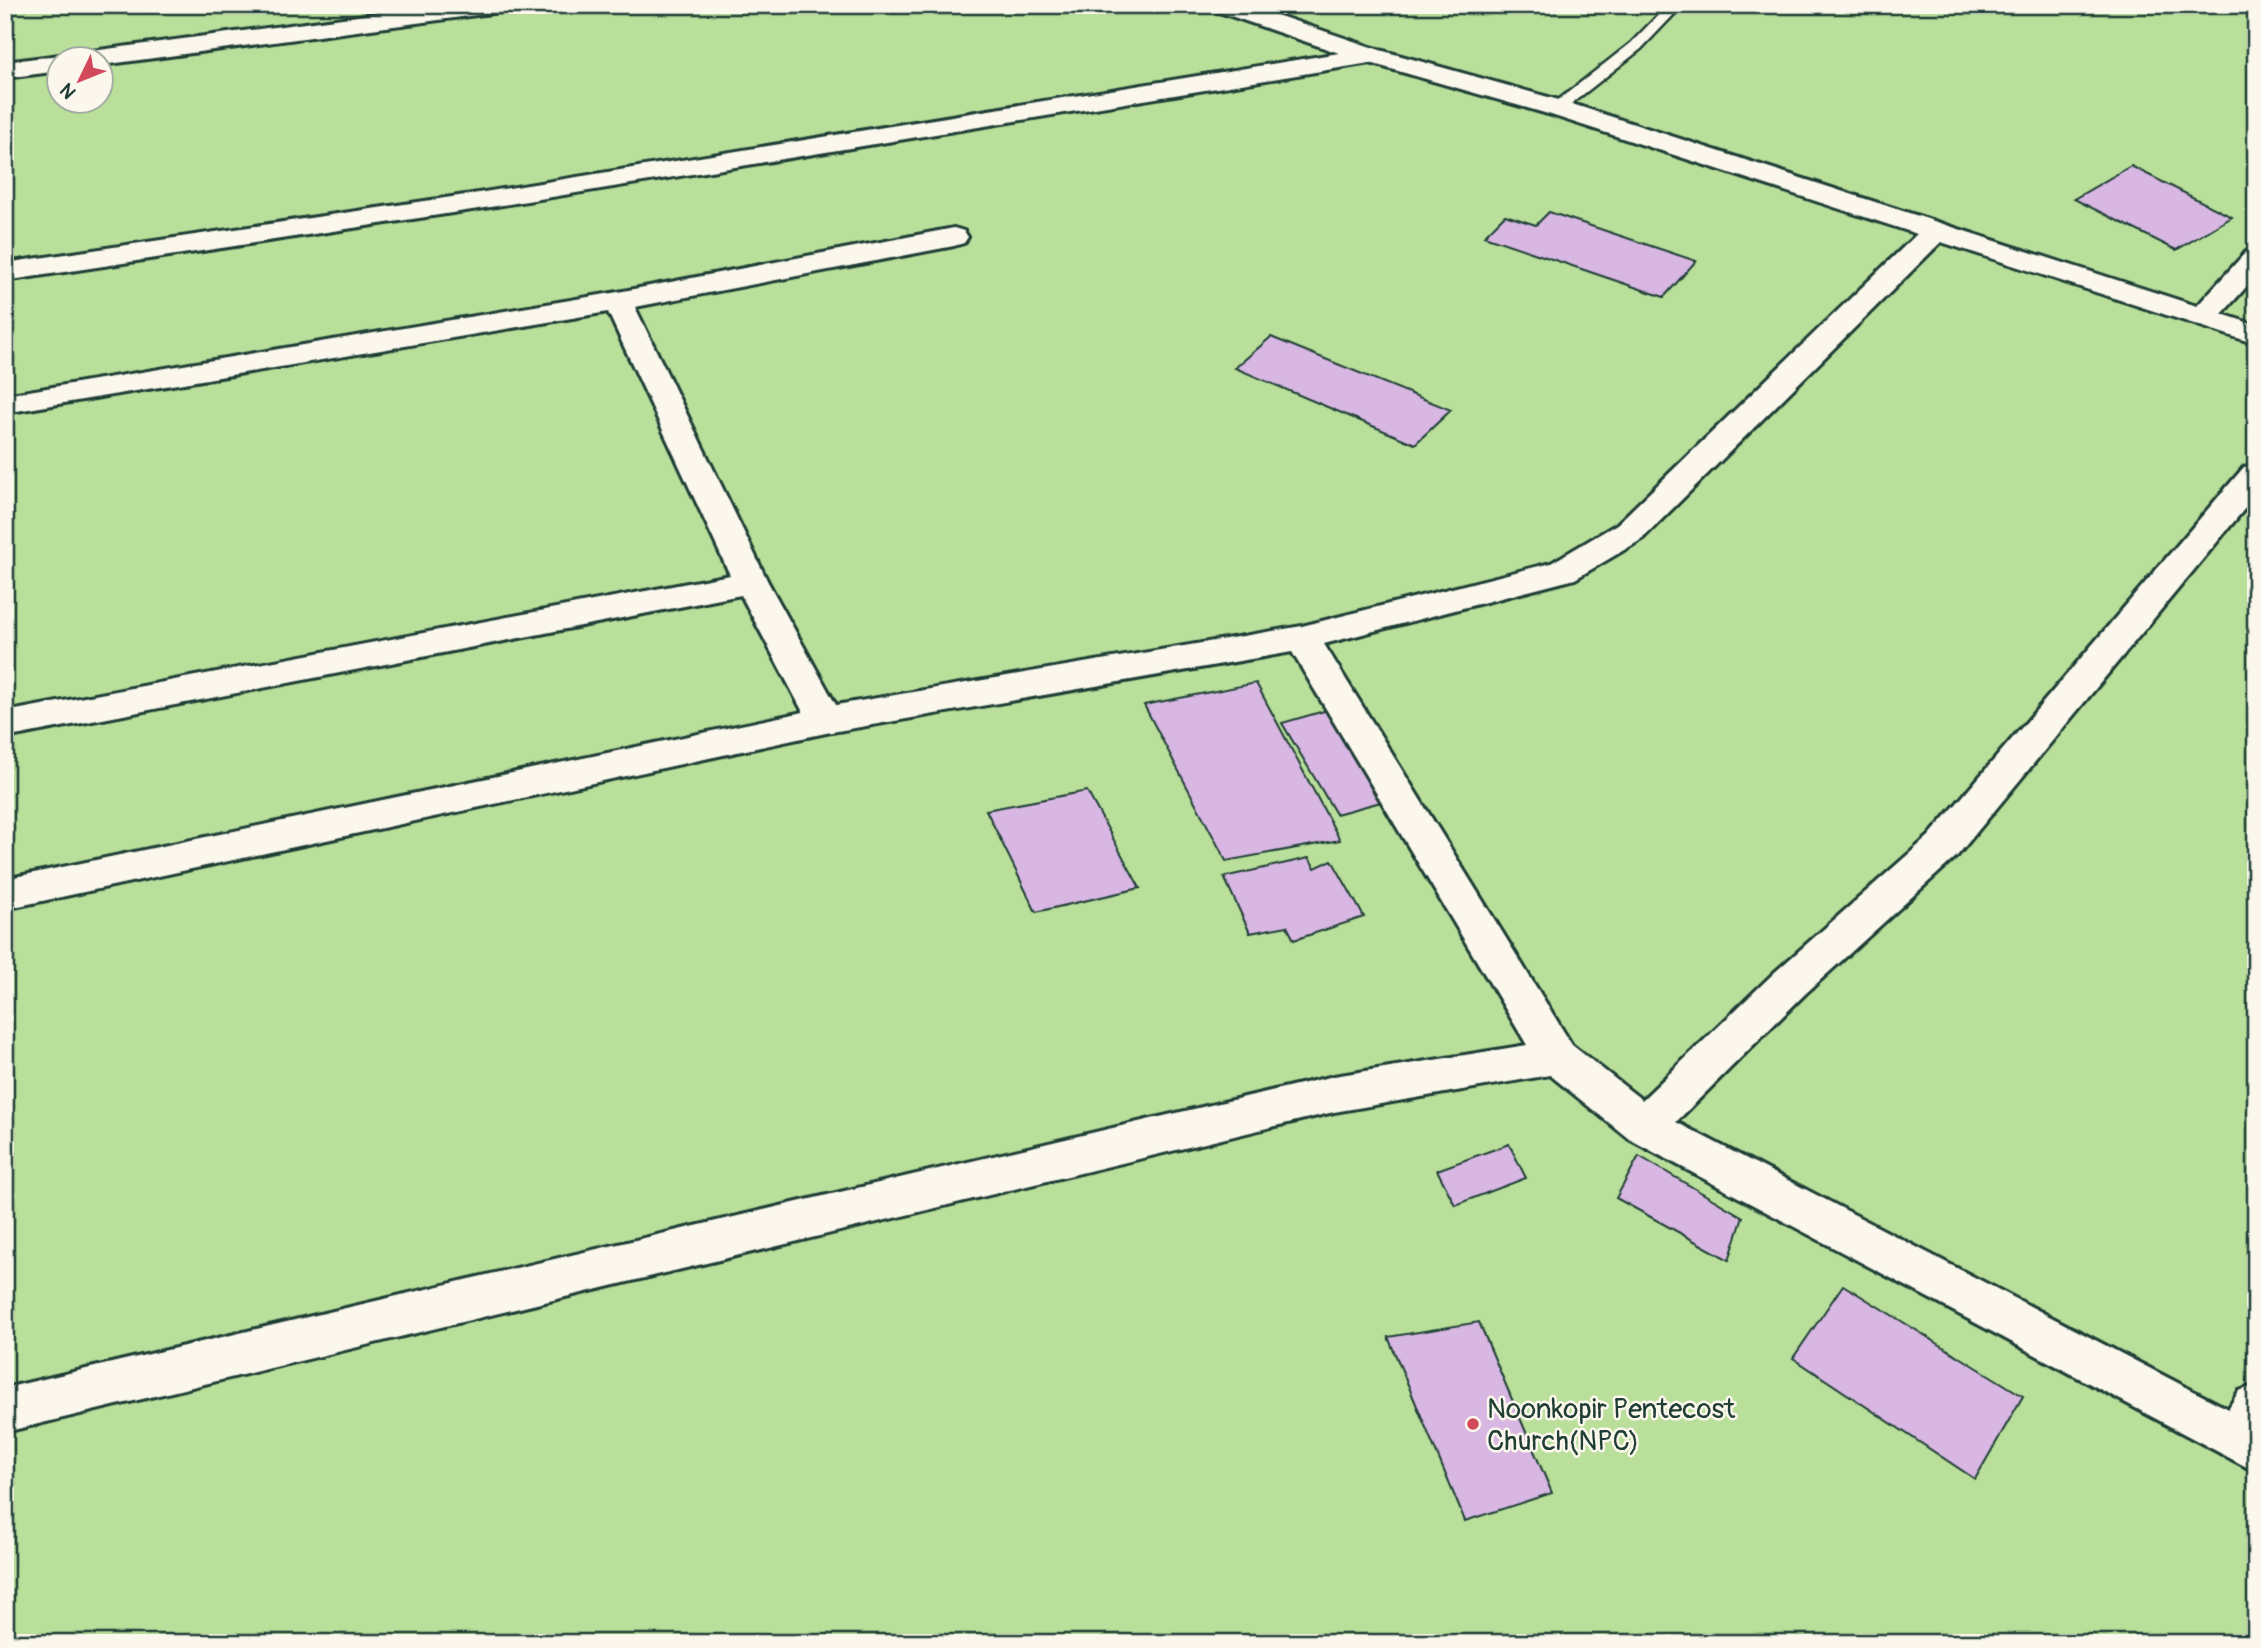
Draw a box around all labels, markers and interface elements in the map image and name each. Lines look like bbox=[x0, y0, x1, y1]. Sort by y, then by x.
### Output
north arrow bbox=[46, 46, 116, 116]
text: N bbox=[55, 78, 81, 104]
place label: Noonkopir Pentecost Church(NPC) bbox=[1487, 1392, 1736, 1459]
marker: Noonkopir Pentecost Church(NPC) bbox=[1465, 1416, 1481, 1432]

